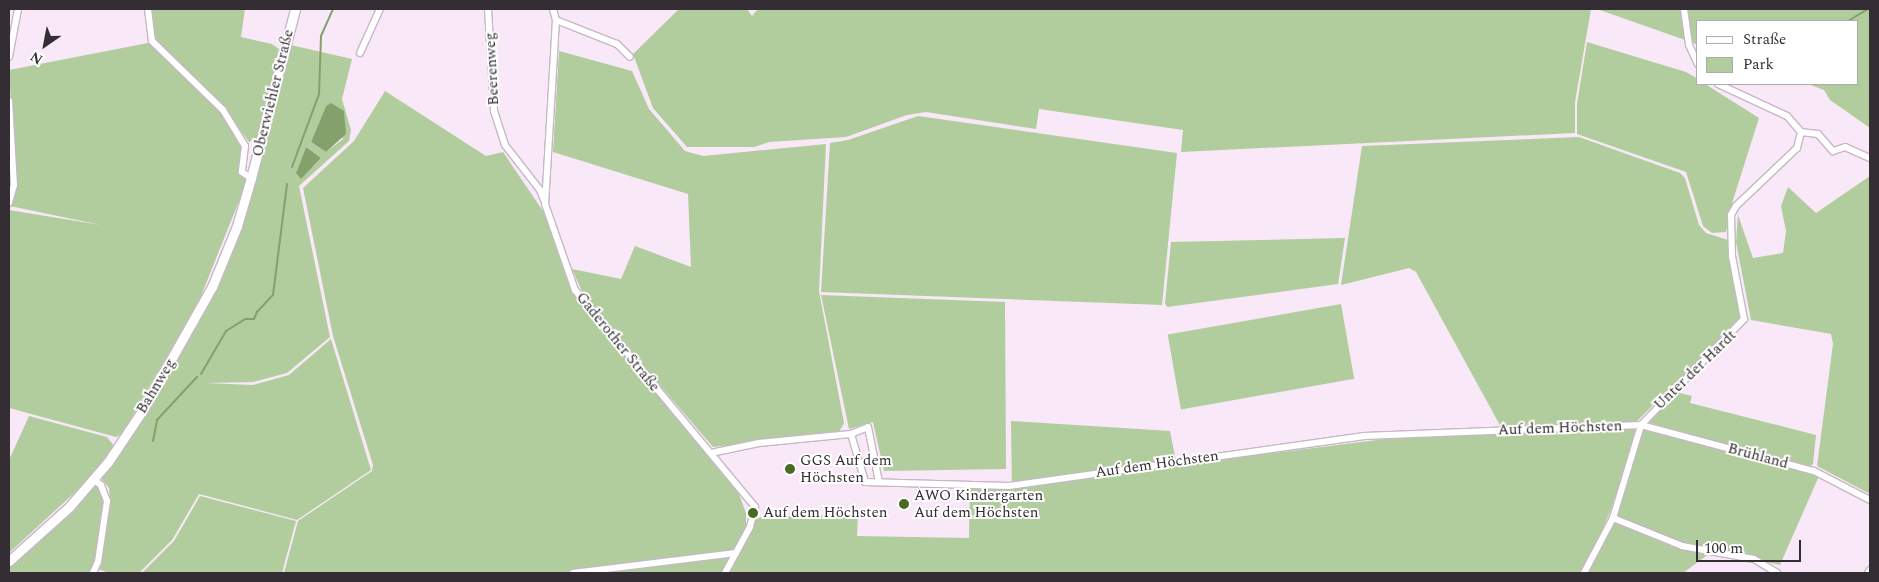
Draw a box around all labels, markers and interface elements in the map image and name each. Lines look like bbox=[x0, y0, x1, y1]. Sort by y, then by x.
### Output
north arrow bbox=[20, 20, 70, 70]
legend bbox=[1696, 20, 1859, 85]
street label: Oberwiehler Straße bbox=[248, 28, 298, 158]
text: Straße bbox=[1743, 28, 1786, 51]
street label: Beerenweg bbox=[481, 32, 503, 106]
text: N bbox=[26, 46, 47, 70]
text: Park bbox=[1743, 53, 1774, 76]
street label: Gaderother Straße bbox=[572, 289, 664, 395]
street label: Unter der Hardt bbox=[1650, 326, 1740, 414]
street label: Bahnweg bbox=[133, 355, 179, 417]
street label: Auf dem Höchsten bbox=[1498, 417, 1622, 439]
street label: Brühland bbox=[1726, 439, 1790, 473]
street label: Auf dem Höchsten bbox=[1094, 446, 1220, 482]
place label: GGS Auf dem Höchsten bbox=[800, 451, 892, 486]
marker: GGS Auf dem Höchsten bbox=[784, 463, 796, 475]
place label: AWO Kindergarten Auf dem Höchsten bbox=[914, 486, 1043, 521]
marker: AWO Kindergarten Auf dem Höchsten bbox=[898, 498, 910, 510]
place label: Auf dem Höchsten bbox=[763, 504, 887, 522]
marker: Auf dem Höchsten bbox=[747, 507, 759, 519]
scale bar bbox=[1699, 530, 1804, 562]
text: 100 m bbox=[1704, 537, 1743, 560]

